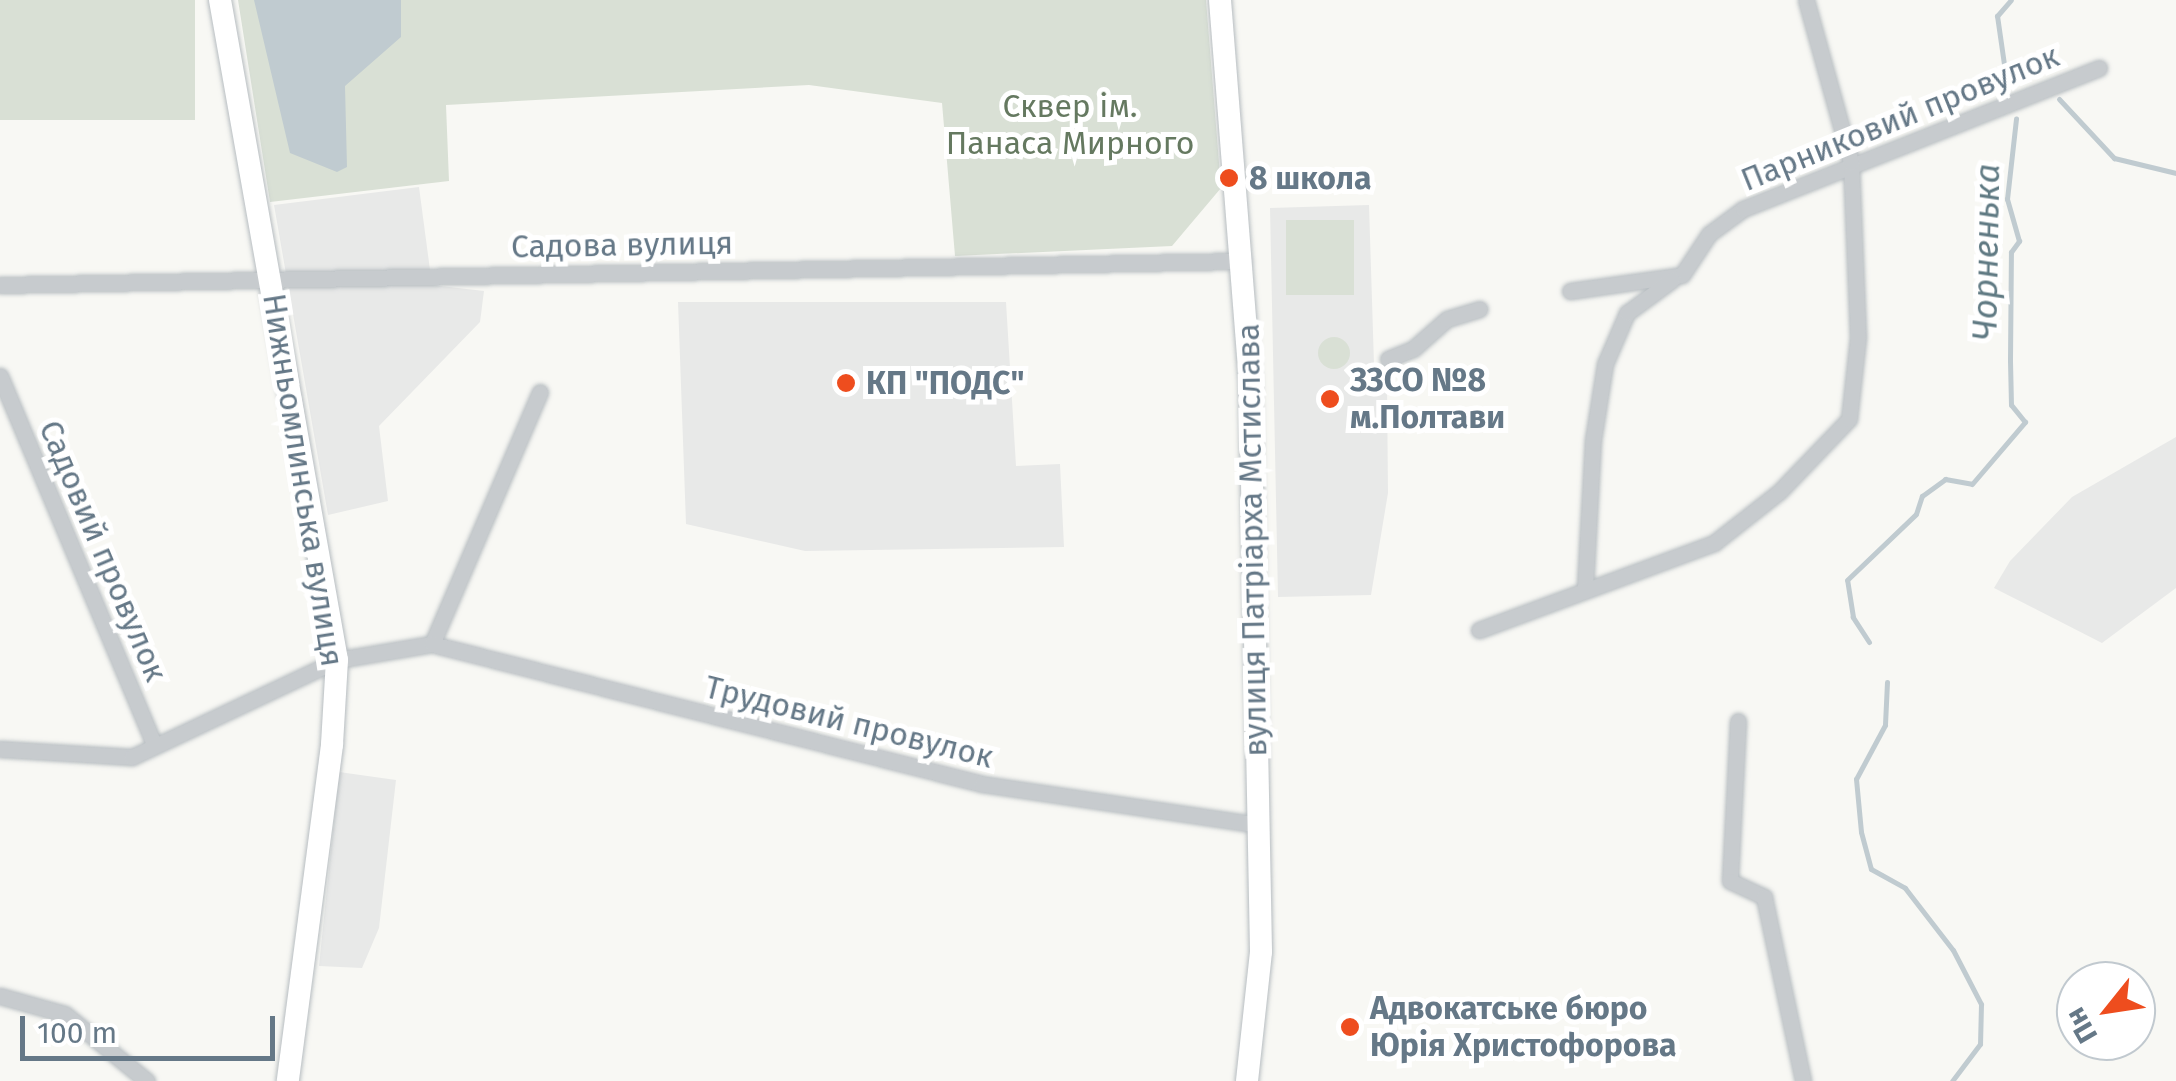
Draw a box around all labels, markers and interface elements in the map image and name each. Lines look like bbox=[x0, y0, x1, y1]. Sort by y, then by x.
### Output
street label: Парниковий провулок bbox=[1735, 37, 2065, 199]
park label: Сквер ім. Панаса Мирного bbox=[946, 88, 1194, 163]
place label: 8 школа bbox=[1249, 159, 1371, 197]
water label: Чорненька bbox=[1963, 163, 2009, 341]
marker: 8 школа bbox=[1218, 167, 1240, 189]
street label: Садова вулиця bbox=[511, 224, 733, 266]
street label: Нижньомлинська вулиця bbox=[255, 291, 351, 669]
street label: вулиця Патріарха Мстислава bbox=[1229, 323, 1275, 757]
place label: ЗЗСО №8 м.Полтави bbox=[1350, 362, 1505, 437]
place label: КП "ПОДС" bbox=[866, 364, 1024, 402]
marker: КП "ПОДС" bbox=[835, 372, 857, 394]
marker: ЗЗСО №8 м.Полтави bbox=[1319, 388, 1341, 410]
street label: Садовий провулок bbox=[31, 415, 175, 687]
street label: Трудовий провулок bbox=[701, 668, 997, 776]
north arrow bbox=[2056, 961, 2156, 1061]
place label: Адвокатське бюро Юрія Христофорова bbox=[1370, 990, 1677, 1065]
scale bar bbox=[25, 996, 280, 1058]
text: Пн bbox=[2058, 1002, 2104, 1049]
text: 100 m bbox=[37, 1015, 117, 1051]
marker: Адвокатське бюро Юрія Христофорова bbox=[1339, 1016, 1361, 1038]

